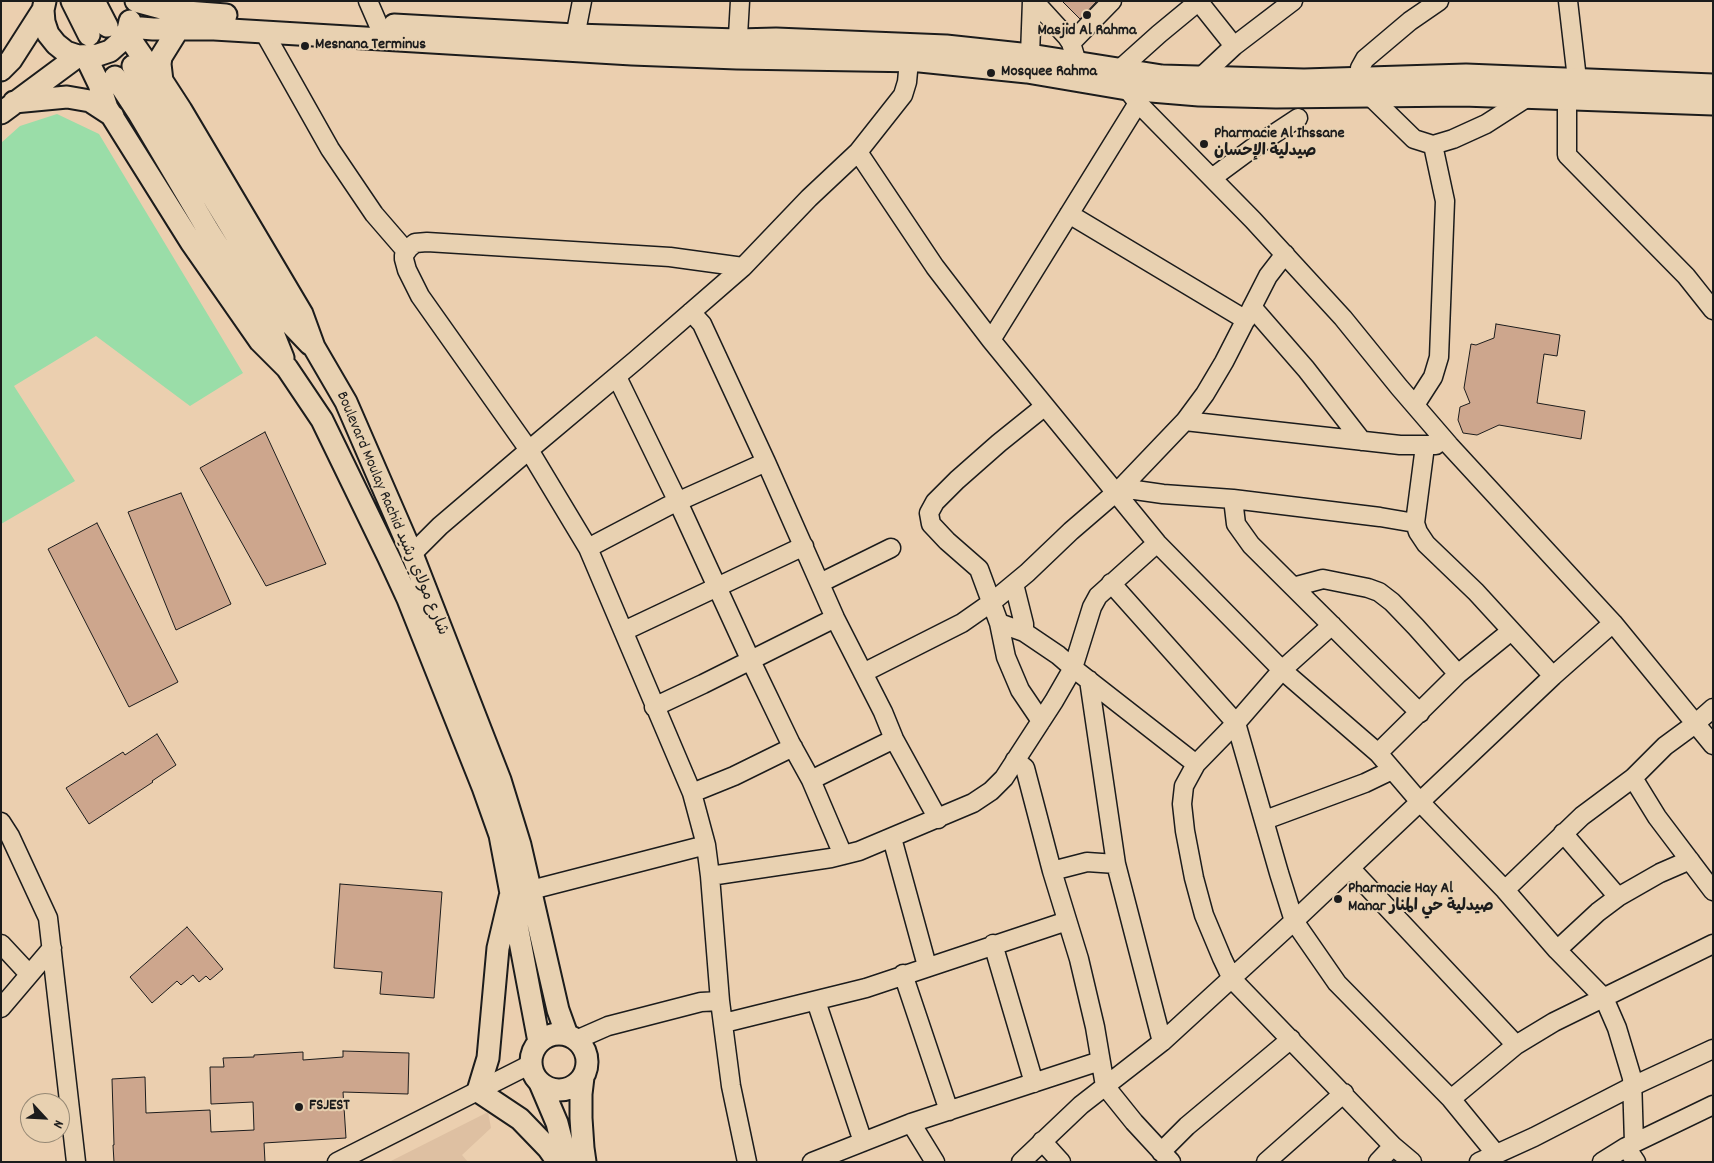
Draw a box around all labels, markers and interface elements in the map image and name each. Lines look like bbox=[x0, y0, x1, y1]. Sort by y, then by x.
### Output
marker: Masjid Al Rahma bbox=[1081, 9, 1093, 21]
place label: Masjid Al Rahma bbox=[1037, 22, 1137, 42]
place label: Mesnana Terminus bbox=[315, 36, 426, 56]
marker: Mesnana Terminus bbox=[299, 40, 311, 52]
place label: Mosquee Rahma bbox=[1001, 63, 1097, 83]
marker: Mosquee Rahma bbox=[985, 67, 997, 79]
place label: Pharmacie Al Ihssane صيدلية الإحسان bbox=[1214, 125, 1344, 163]
marker: Pharmacie Al Ihssane صيدلية الإحسان bbox=[1198, 138, 1210, 150]
street label: Boulevard Moulay Rachid شارع مولاي رشيد bbox=[331, 389, 451, 639]
place label: Pharmacie Hay Al Manar صيدلية حي المنار bbox=[1348, 880, 1494, 918]
marker: Pharmacie Hay Al Manar صيدلية حي المنار bbox=[1332, 893, 1344, 905]
north arrow bbox=[20, 1093, 70, 1143]
place label: FSJEST bbox=[309, 1097, 350, 1117]
marker: FSJEST bbox=[293, 1101, 305, 1113]
text: N bbox=[47, 1117, 68, 1131]

